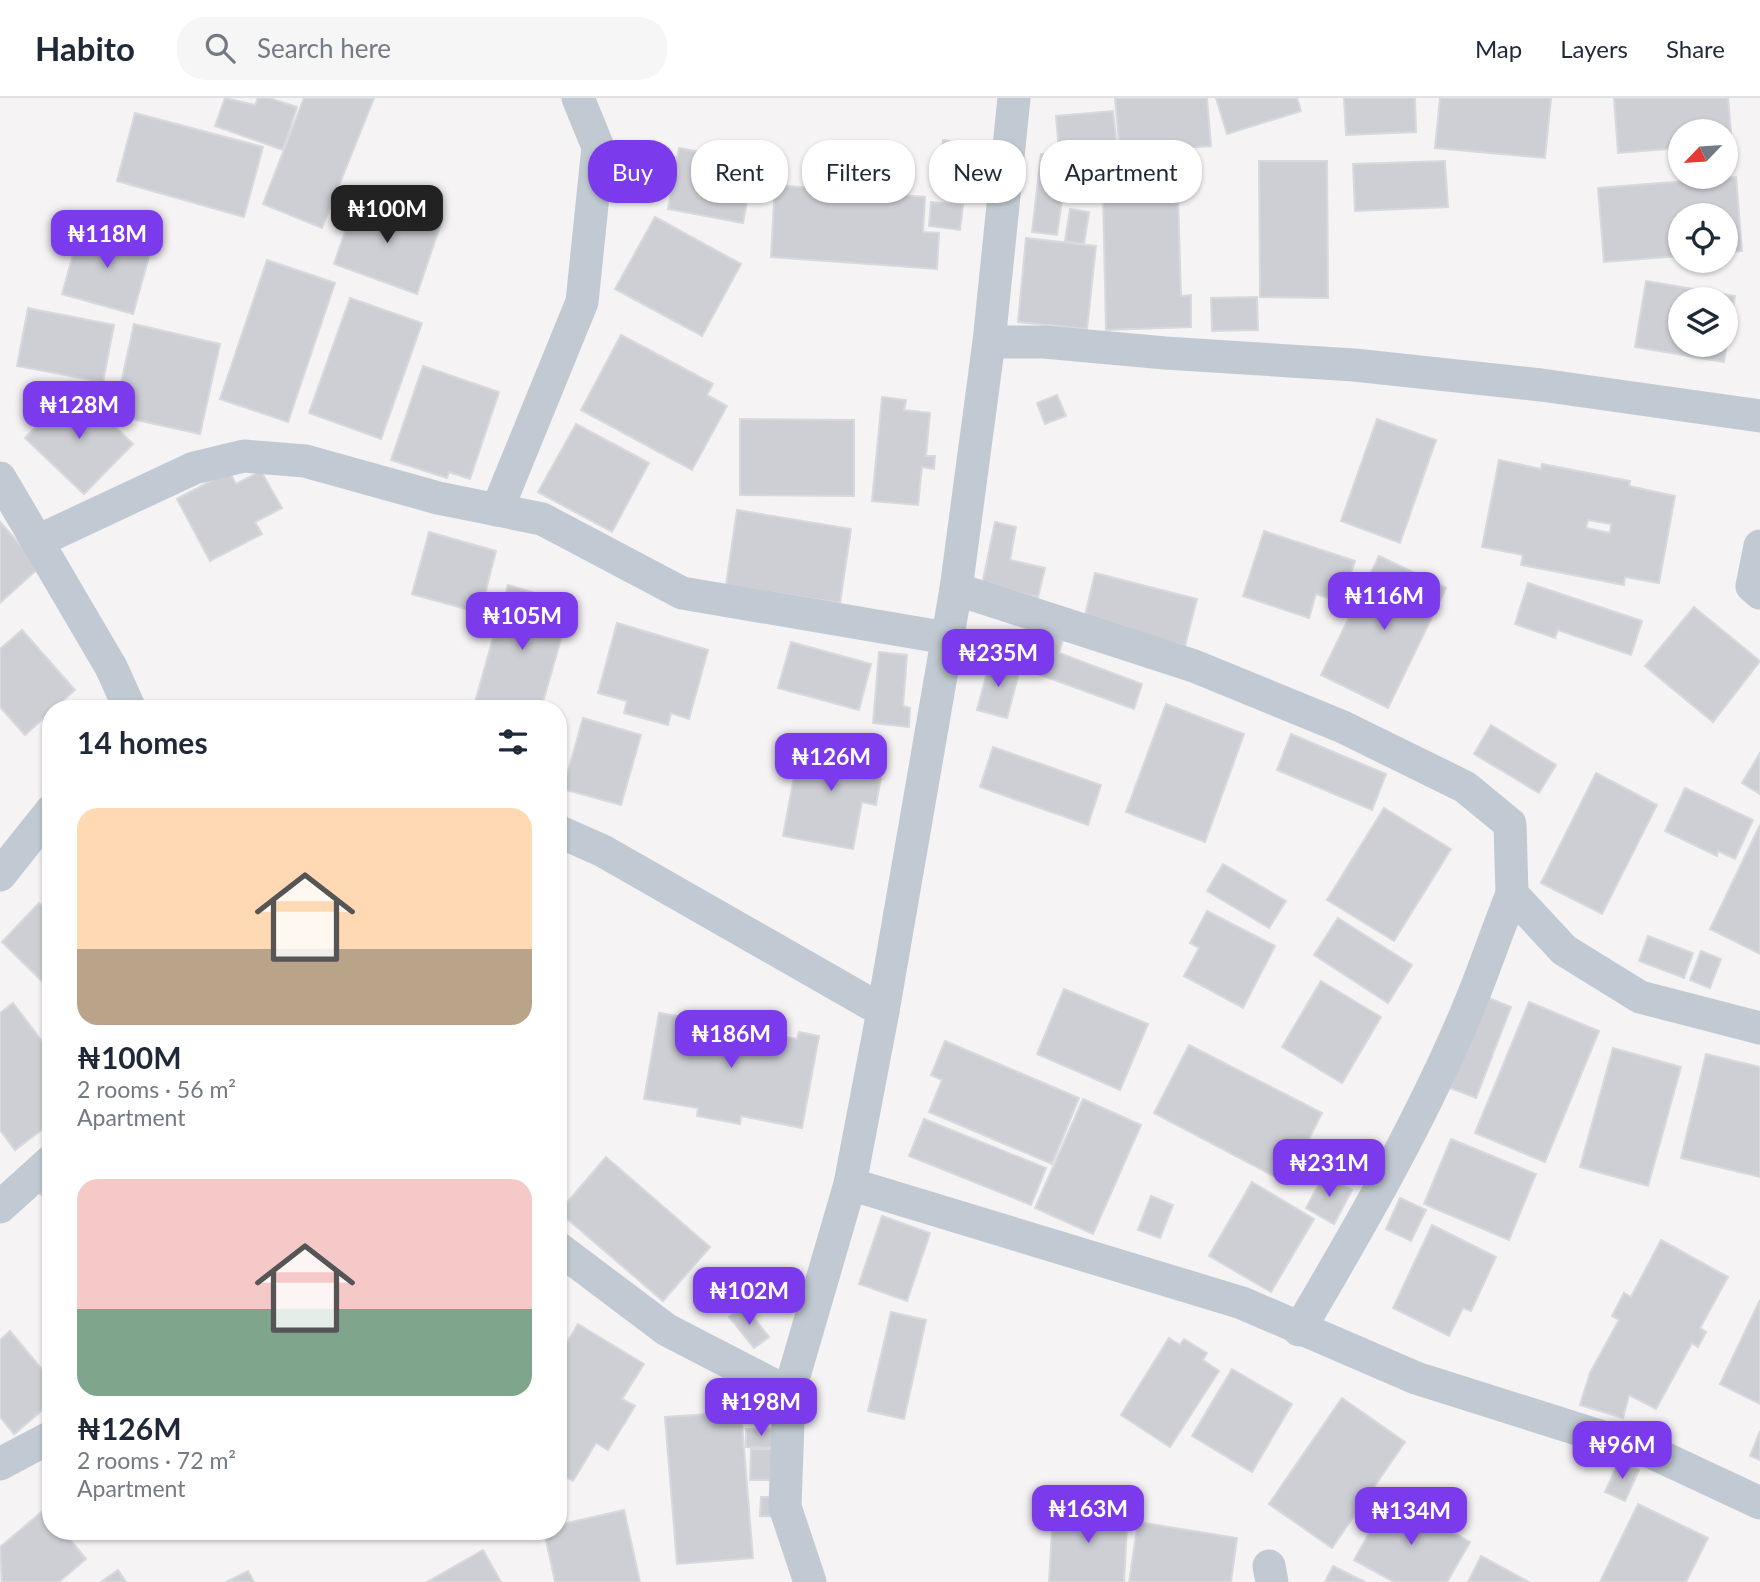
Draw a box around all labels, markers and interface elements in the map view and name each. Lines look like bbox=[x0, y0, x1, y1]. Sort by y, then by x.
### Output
search box bbox=[177, 17, 667, 80]
text: Habito bbox=[35, 28, 135, 68]
icon: search bbox=[201, 29, 239, 67]
text: Search here bbox=[257, 32, 391, 64]
text: Map bbox=[1475, 34, 1522, 63]
text: Layers bbox=[1560, 34, 1628, 63]
text: Share bbox=[1666, 34, 1725, 63]
north arrow bbox=[1668, 119, 1738, 189]
map controls bbox=[1668, 119, 1738, 357]
chip: Buy bbox=[588, 140, 677, 203]
chip: Rent bbox=[691, 140, 788, 203]
chip: Filters bbox=[802, 140, 915, 203]
chip: New bbox=[929, 140, 1026, 203]
chip: Apartment bbox=[1040, 140, 1202, 203]
pin: ₦100M bbox=[338, 186, 436, 245]
text: ₦100M bbox=[347, 194, 427, 222]
button: locate bbox=[1668, 203, 1738, 273]
pin: ₦118M bbox=[58, 211, 156, 270]
text: ₦118M bbox=[67, 219, 147, 247]
button: layers bbox=[1668, 287, 1738, 357]
pin: ₦128M bbox=[30, 382, 128, 441]
text: ₦128M bbox=[39, 390, 119, 418]
pin: ₦116M bbox=[1335, 573, 1433, 632]
text: ₦116M bbox=[1344, 581, 1424, 609]
pin: ₦105M bbox=[473, 592, 571, 652]
text: ₦105M bbox=[482, 601, 562, 629]
pin: ₦235M bbox=[949, 630, 1047, 689]
text: ₦235M bbox=[958, 638, 1038, 666]
icon: filters bbox=[494, 723, 532, 761]
text: 14 homes bbox=[77, 724, 208, 760]
pin: ₦126M bbox=[782, 734, 880, 793]
text: ₦126M bbox=[791, 742, 871, 770]
icon: home bbox=[242, 854, 368, 980]
pin: ₦186M bbox=[682, 1010, 780, 1070]
text: ₦186M bbox=[691, 1019, 771, 1047]
text: ₦100M bbox=[77, 1039, 182, 1075]
text: 2 rooms · 56 m² bbox=[77, 1075, 236, 1103]
text: Apartment bbox=[77, 1103, 185, 1131]
pin: ₦231M bbox=[1280, 1140, 1378, 1199]
text: ₦231M bbox=[1289, 1148, 1369, 1176]
icon: home bbox=[242, 1225, 368, 1351]
pin: ₦102M bbox=[700, 1268, 798, 1327]
text: ₦102M bbox=[709, 1276, 789, 1304]
pin: ₦198M bbox=[712, 1378, 810, 1438]
text: ₦198M bbox=[721, 1387, 801, 1415]
text: ₦126M bbox=[77, 1410, 182, 1446]
pin: ₦96M bbox=[1581, 1422, 1663, 1481]
text: ₦96M bbox=[1589, 1430, 1655, 1458]
text: 2 rooms · 72 m² bbox=[77, 1446, 236, 1474]
text: Apartment bbox=[77, 1474, 185, 1502]
pin: ₦163M bbox=[1039, 1486, 1137, 1545]
pin: ₦134M bbox=[1362, 1488, 1460, 1547]
text: ₦163M bbox=[1048, 1494, 1128, 1522]
text: ₦134M bbox=[1371, 1496, 1451, 1524]

